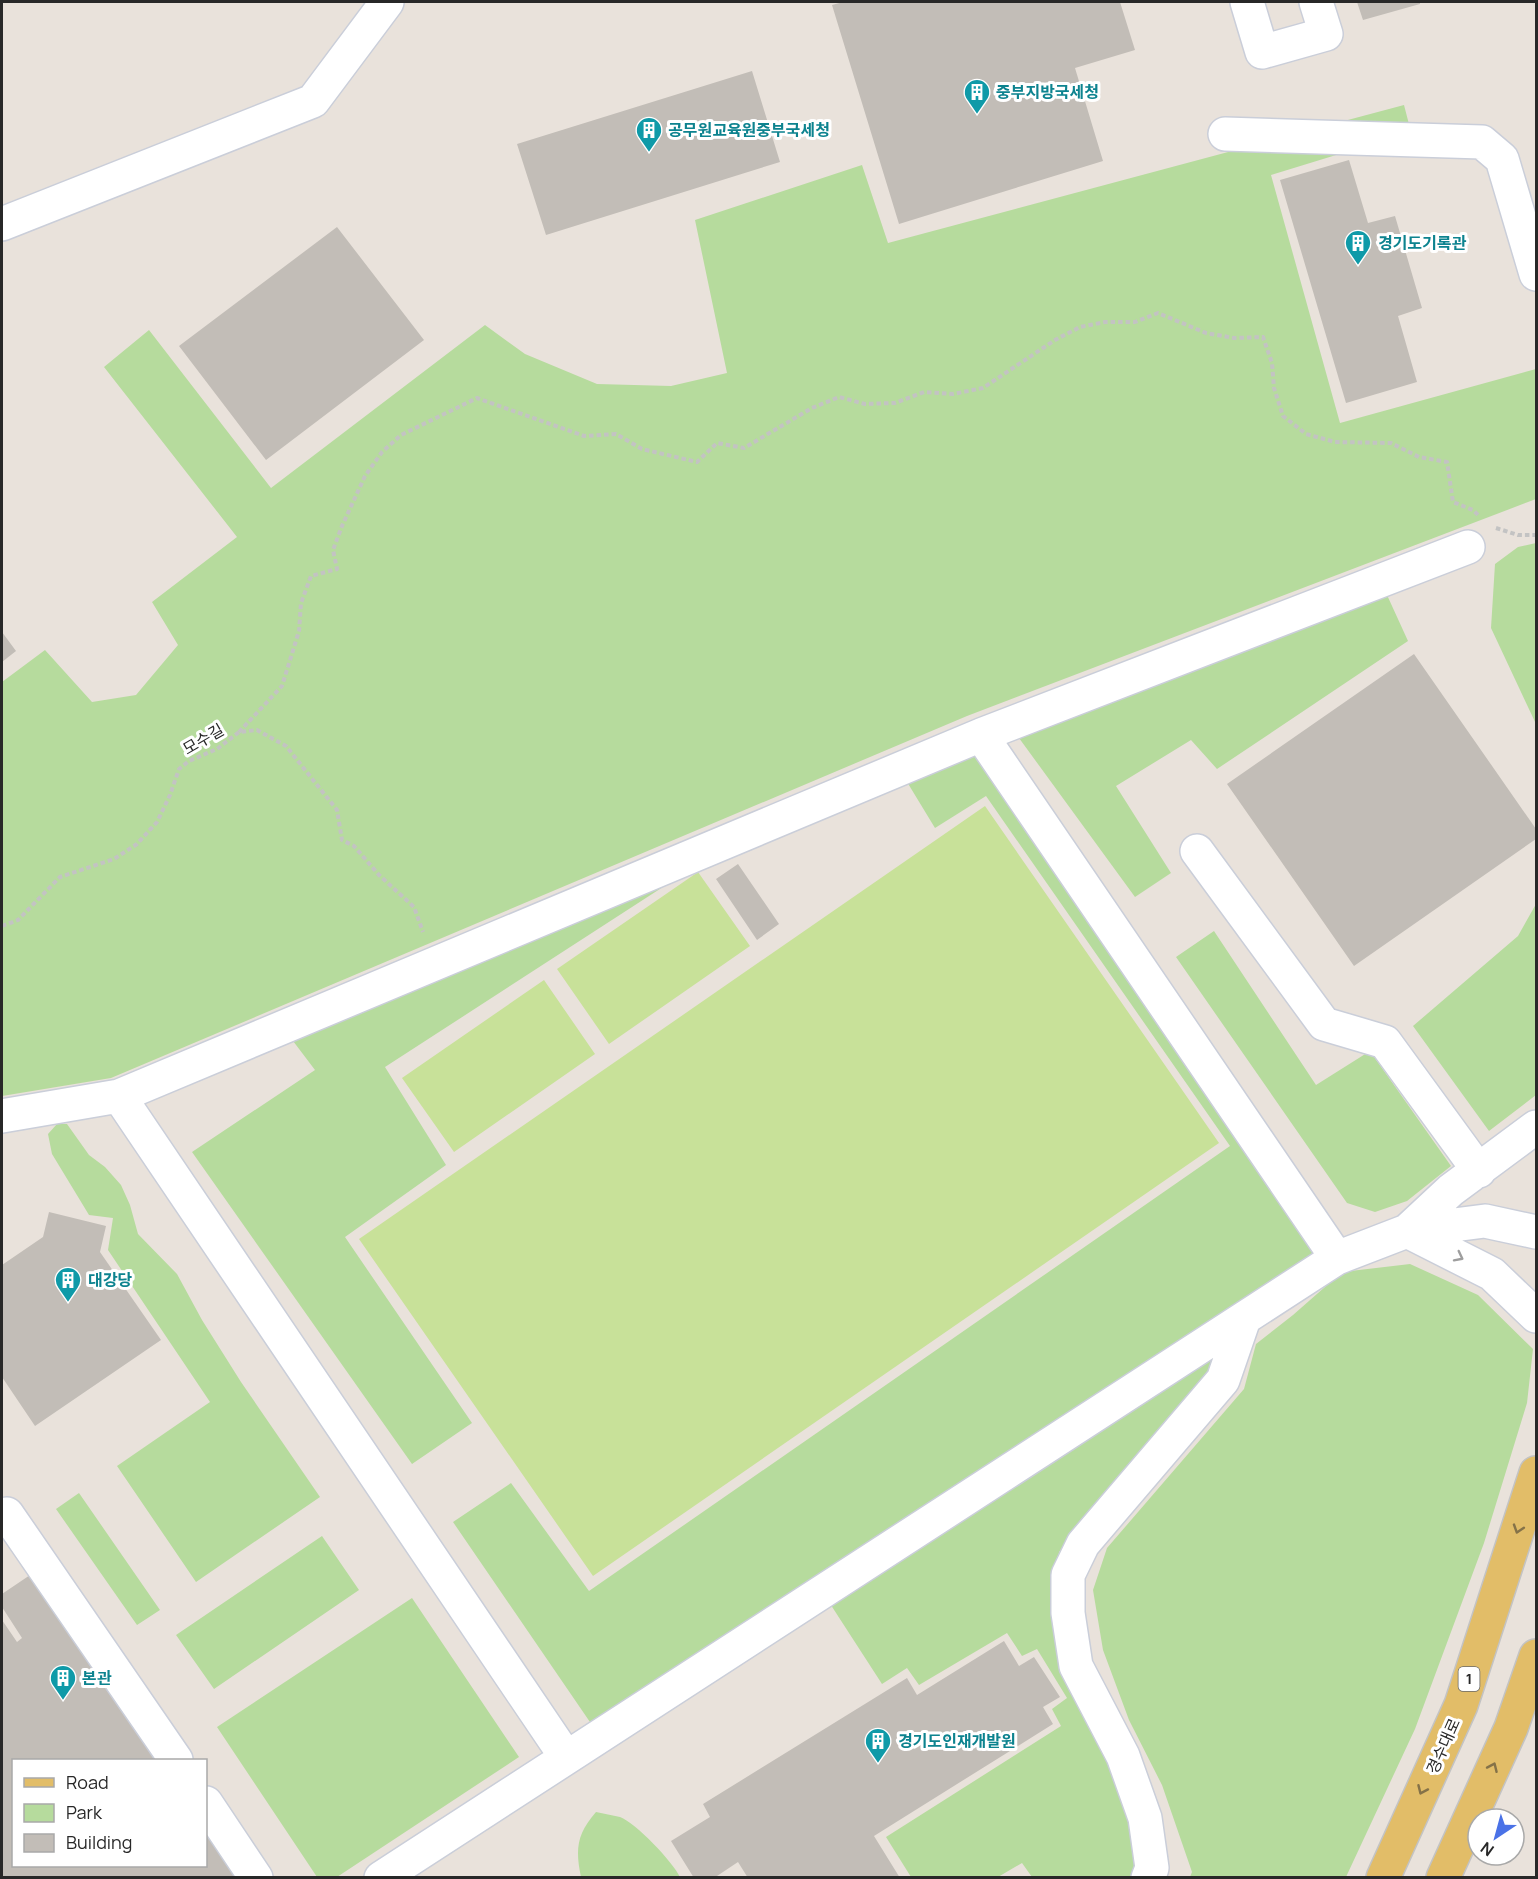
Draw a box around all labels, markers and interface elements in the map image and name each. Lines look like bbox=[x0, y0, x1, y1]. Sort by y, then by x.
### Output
building icon: 중부지방국세청 bbox=[962, 77, 992, 115]
place label: 중부지방국세청 bbox=[996, 81, 1099, 103]
building icon: 공무원교육원중부국세청 bbox=[634, 115, 664, 153]
place label: 공무원교육원중부국세청 bbox=[668, 119, 830, 141]
building icon: 경기도기록관 bbox=[1343, 228, 1373, 266]
place label: 경기도기록관 bbox=[1378, 232, 1467, 254]
street label: 모수길 bbox=[178, 718, 228, 760]
one-way arrow bbox=[1452, 1250, 1463, 1262]
building icon: 대강당 bbox=[53, 1265, 83, 1303]
place label: 대강당 bbox=[88, 1269, 132, 1291]
one-way arrow bbox=[1513, 1523, 1526, 1534]
building icon: 본관 bbox=[48, 1663, 78, 1701]
place label: 본관 bbox=[82, 1667, 112, 1689]
road number: 1 bbox=[1458, 1667, 1480, 1691]
street label: 경수대로 bbox=[1421, 1714, 1465, 1777]
building icon: 경기도인재개발원 bbox=[863, 1726, 893, 1764]
place label: 경기도인재개발원 bbox=[898, 1730, 1016, 1752]
legend bbox=[12, 1759, 207, 1867]
one-way arrow bbox=[1486, 1762, 1498, 1773]
text: Road bbox=[66, 1770, 109, 1794]
one-way arrow bbox=[1418, 1784, 1430, 1795]
text: Park bbox=[66, 1800, 103, 1824]
north arrow bbox=[1466, 1807, 1526, 1867]
text: Building bbox=[66, 1830, 132, 1854]
text: N bbox=[1476, 1837, 1498, 1861]

